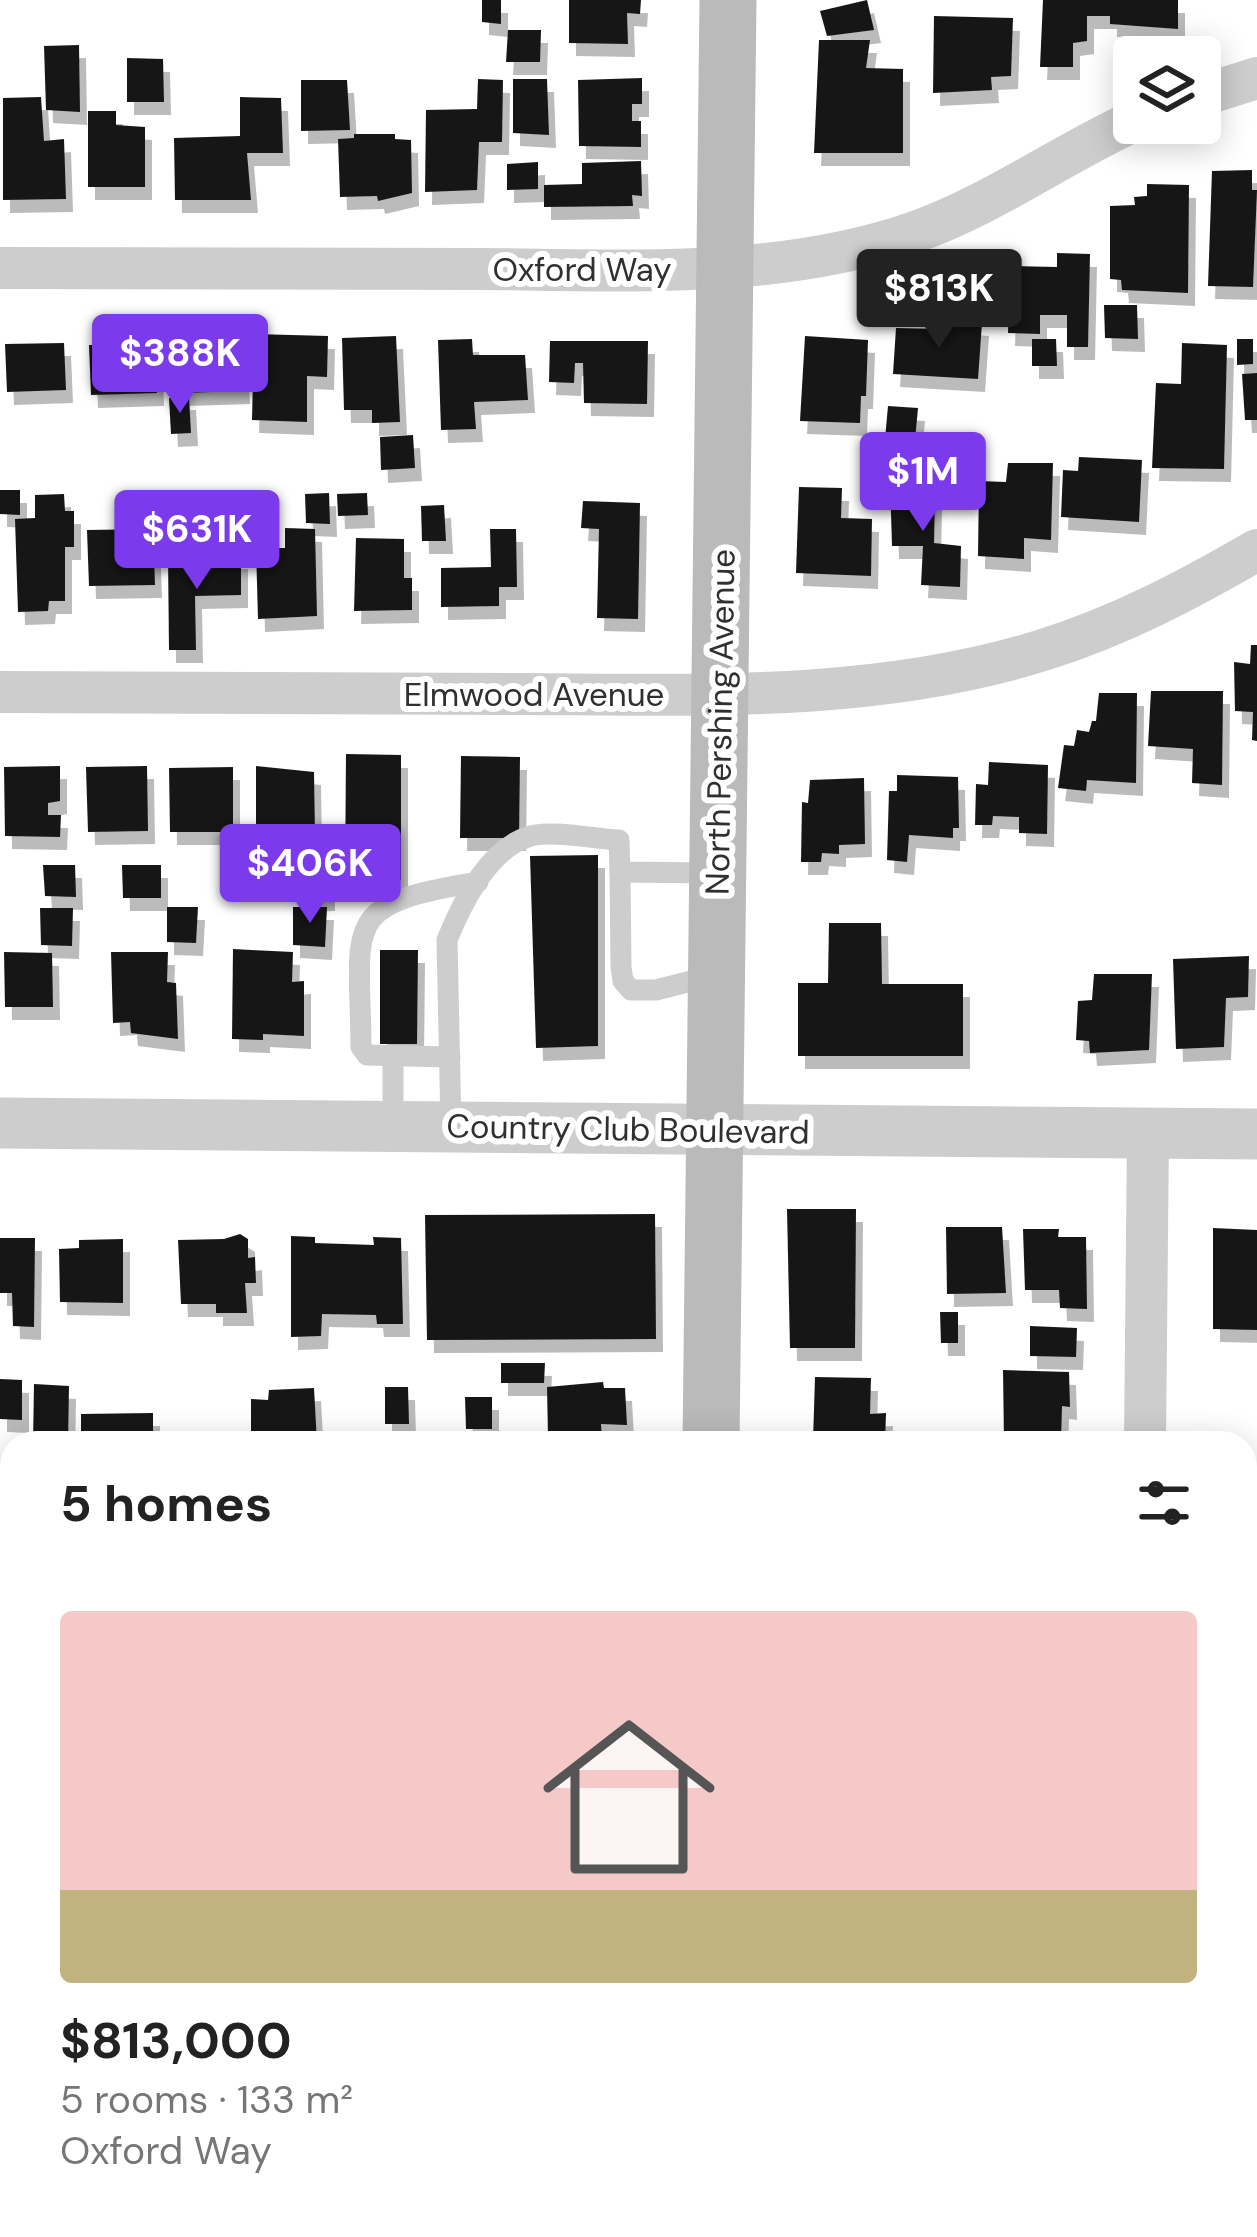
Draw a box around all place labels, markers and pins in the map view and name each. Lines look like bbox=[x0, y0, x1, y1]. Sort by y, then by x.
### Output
pin: $813K bbox=[855, 249, 1023, 351]
pin: $388K bbox=[96, 314, 264, 416]
pin: $1M bbox=[865, 432, 981, 534]
pin: $631K bbox=[113, 490, 281, 592]
pin: $406K bbox=[226, 824, 394, 926]

